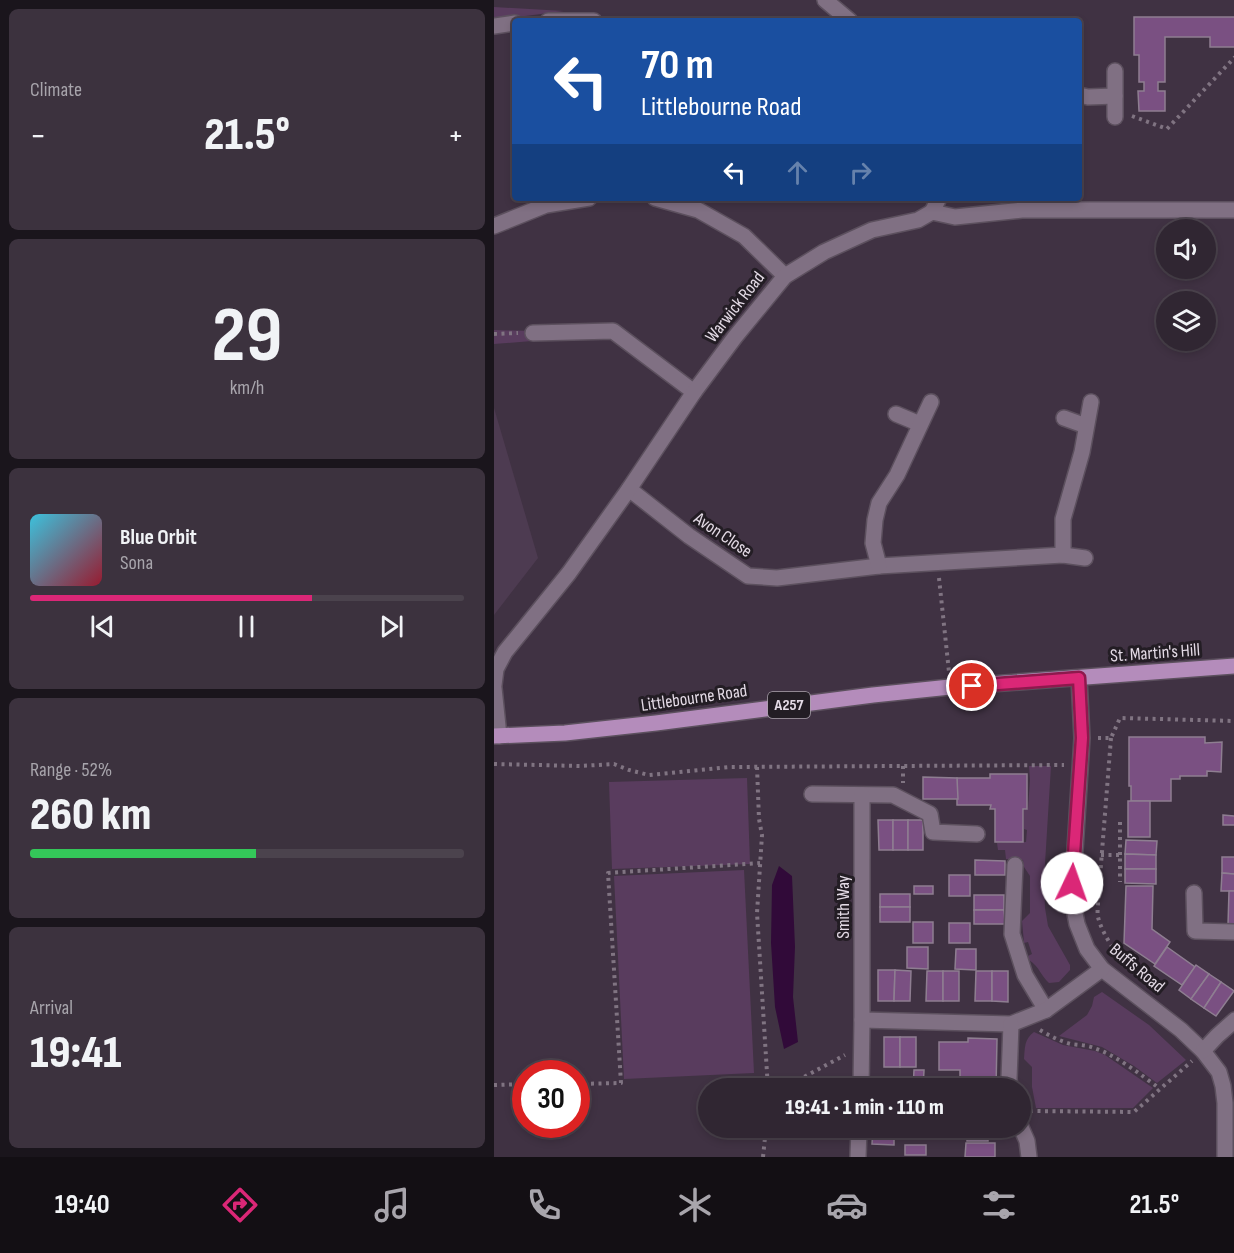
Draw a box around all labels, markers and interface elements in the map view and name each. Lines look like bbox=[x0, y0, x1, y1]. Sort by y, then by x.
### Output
text: 70 m bbox=[641, 40, 714, 91]
icon: left bbox=[542, 42, 620, 120]
text: Climate bbox=[30, 78, 82, 102]
text: Littlebourne Road bbox=[641, 91, 801, 123]
text: 21.5° bbox=[204, 108, 290, 163]
text: − bbox=[30, 116, 46, 156]
text: + bbox=[448, 116, 464, 156]
icon: left bbox=[718, 156, 751, 189]
icon: ahead bbox=[781, 156, 814, 189]
icon: right bbox=[844, 156, 877, 189]
map controls bbox=[1156, 219, 1216, 351]
button: sound bbox=[1156, 219, 1216, 279]
street label: Warwick Road bbox=[701, 267, 769, 347]
text: 29 bbox=[211, 290, 283, 383]
button: layers bbox=[1156, 291, 1216, 351]
text: km/h bbox=[230, 376, 264, 400]
street label: Avon Close bbox=[689, 507, 756, 562]
text: Blue Orbit bbox=[120, 524, 197, 551]
text: Sona bbox=[120, 551, 153, 575]
icon: previous bbox=[86, 610, 119, 643]
icon: pause bbox=[230, 610, 263, 643]
icon: next bbox=[375, 610, 408, 643]
street label: St. Martin's Hill bbox=[1109, 639, 1201, 667]
pin bbox=[946, 660, 997, 711]
icon: arrive bbox=[955, 669, 988, 702]
street label: Littlebourne Road bbox=[640, 680, 748, 716]
road number: A257 bbox=[768, 692, 810, 718]
text: Range · 52% bbox=[30, 758, 112, 782]
text: 260 km bbox=[30, 788, 151, 843]
position arrow bbox=[1040, 851, 1104, 915]
street label: Smith Way bbox=[833, 875, 854, 939]
street label: Buffs Road bbox=[1105, 939, 1169, 997]
text: Arrival bbox=[30, 996, 73, 1020]
text: 19:41 bbox=[30, 1026, 122, 1081]
speed limit sign: 30 bbox=[512, 1060, 590, 1138]
text: 19:41 · 1 min · 110 m bbox=[785, 1094, 944, 1121]
icon: directions bbox=[219, 1184, 261, 1226]
icon: music bbox=[371, 1184, 413, 1226]
icon: phone bbox=[523, 1184, 565, 1226]
icon: climate bbox=[674, 1184, 716, 1226]
icon: car bbox=[826, 1184, 868, 1226]
icon: filters bbox=[978, 1184, 1020, 1226]
text: 19:40 bbox=[55, 1189, 110, 1221]
text: 21.5° bbox=[1130, 1189, 1179, 1221]

